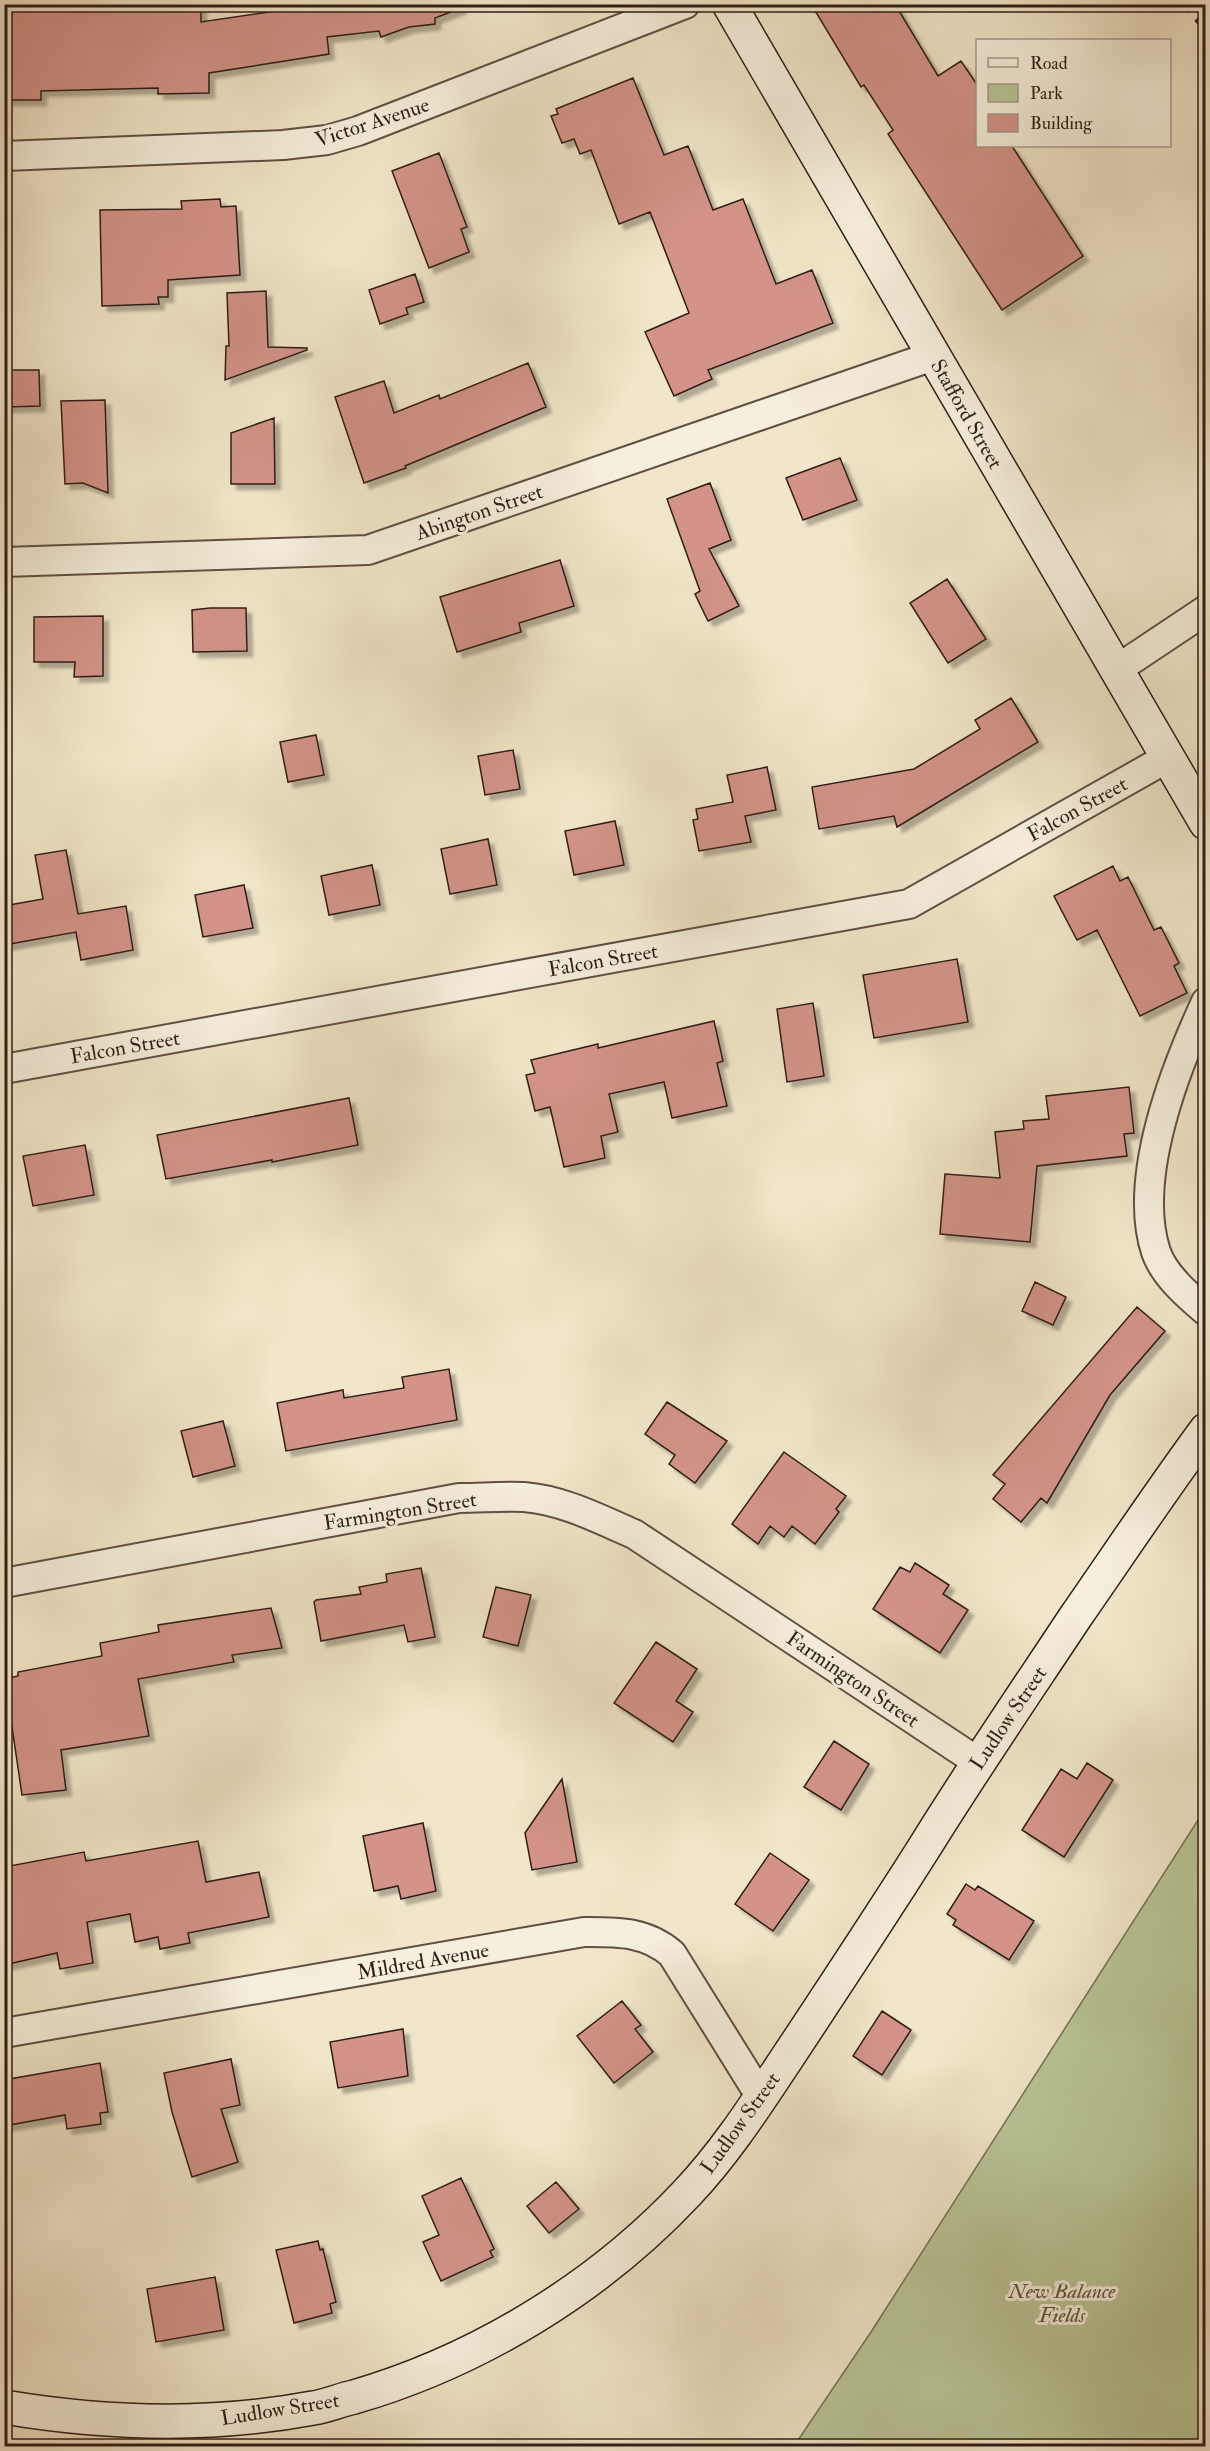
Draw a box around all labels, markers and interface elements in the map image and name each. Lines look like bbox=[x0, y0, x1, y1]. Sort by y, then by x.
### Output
legend bbox=[976, 39, 1171, 147]
text: Road bbox=[1030, 52, 1068, 75]
text: Park bbox=[1030, 82, 1063, 105]
street label: Victor Avenue bbox=[312, 91, 433, 154]
text: Building bbox=[1030, 112, 1093, 135]
street label: Stafford Street bbox=[924, 355, 1009, 474]
street label: Abington Street bbox=[411, 478, 547, 547]
street label: Falcon Street bbox=[1022, 771, 1132, 848]
street label: Falcon Street bbox=[546, 938, 660, 983]
street label: Falcon Street bbox=[68, 1025, 182, 1070]
street label: Farmington Street bbox=[322, 1486, 479, 1537]
street label: Farmington Street bbox=[781, 1625, 925, 1734]
street label: Ludlow Street bbox=[964, 1661, 1053, 1775]
street label: Mildred Avenue bbox=[355, 1937, 491, 1986]
street label: Ludlow Street bbox=[694, 2067, 787, 2180]
park label: New Balance Fields bbox=[1008, 2278, 1116, 2329]
street label: Ludlow Street bbox=[219, 2387, 341, 2432]

